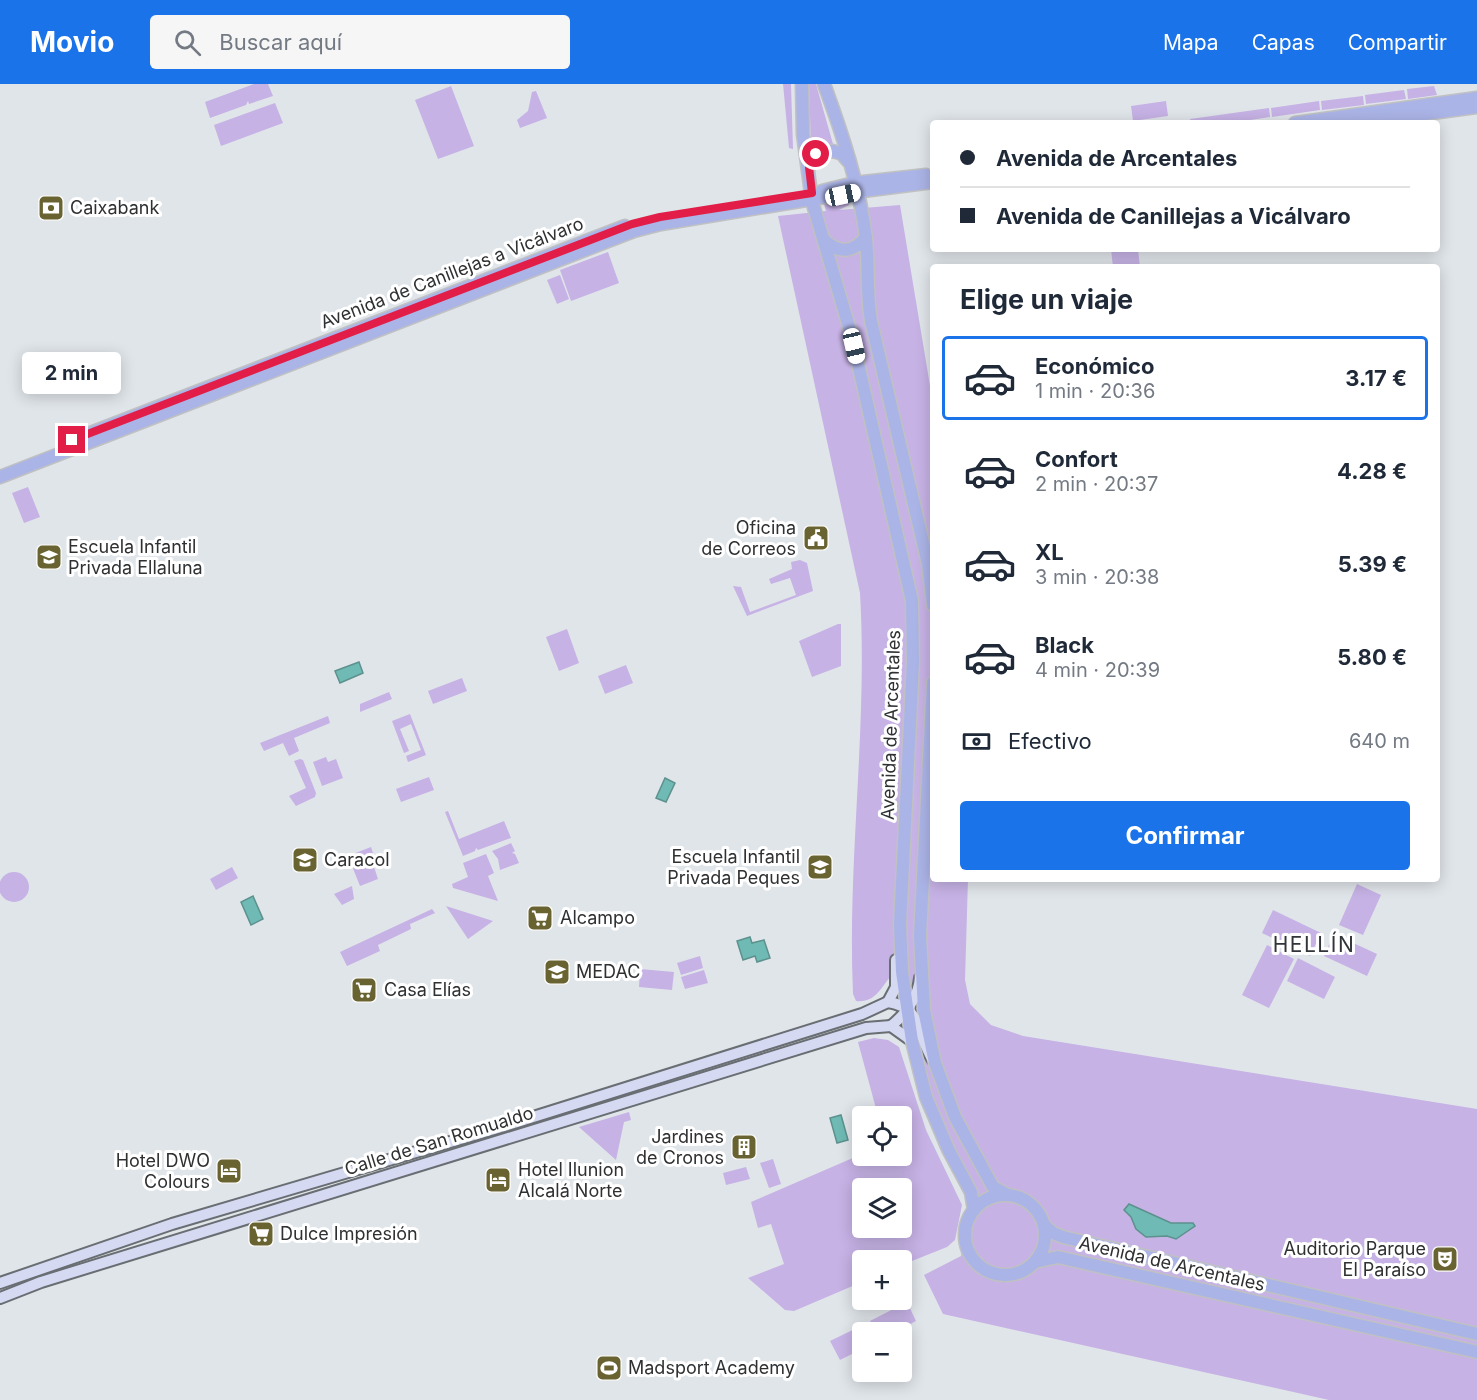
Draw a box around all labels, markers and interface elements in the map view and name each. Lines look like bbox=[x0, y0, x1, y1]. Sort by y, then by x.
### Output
search box bbox=[150, 15, 570, 69]
text: Movio bbox=[30, 25, 114, 59]
icon: search bbox=[171, 26, 204, 59]
text: Buscar aquí bbox=[219, 29, 342, 55]
text: Mapa bbox=[1163, 30, 1219, 55]
text: Capas bbox=[1252, 30, 1315, 55]
text: Compartir bbox=[1348, 30, 1447, 55]
route start bbox=[802, 140, 829, 167]
text: Avenida de Arcentales bbox=[996, 145, 1237, 171]
car bbox=[824, 182, 862, 208]
bank icon: Caixabank bbox=[36, 193, 66, 223]
place label: Caixabank bbox=[70, 197, 159, 218]
text: Avenida de Canillejas a Vicálvaro bbox=[996, 203, 1351, 229]
street label: Avenida de Canillejas a Vicálvaro bbox=[317, 213, 586, 333]
text: Elige un viaje bbox=[960, 283, 1133, 316]
car bbox=[841, 326, 867, 366]
icon: car bbox=[963, 351, 1017, 405]
callout: 2 min bbox=[22, 353, 122, 395]
text: Económico bbox=[1035, 353, 1154, 379]
text: 2 min bbox=[45, 361, 98, 385]
text: 3.17 € bbox=[1345, 365, 1407, 391]
text: 1 min · 20:36 bbox=[1035, 379, 1155, 403]
route end bbox=[58, 426, 85, 453]
icon: car bbox=[963, 444, 1017, 498]
text: Confort bbox=[1035, 446, 1118, 472]
text: 4.28 € bbox=[1337, 458, 1407, 484]
text: 2 min · 20:37 bbox=[1035, 472, 1158, 496]
place label: Oficina de Correos bbox=[701, 517, 796, 559]
public building icon: Oficina de Correos bbox=[801, 523, 831, 553]
place label: Escuela Infantil Privada Ellaluna bbox=[68, 536, 203, 578]
icon: car bbox=[963, 537, 1017, 591]
text: XL bbox=[1035, 539, 1064, 565]
school or university icon: Escuela Infantil Privada Ellaluna bbox=[34, 542, 64, 572]
text: 5.39 € bbox=[1338, 551, 1407, 577]
text: 3 min · 20:38 bbox=[1035, 565, 1159, 589]
street label: Avenida de Arcentales bbox=[877, 630, 904, 820]
icon: car bbox=[963, 630, 1017, 684]
text: Black bbox=[1035, 632, 1094, 658]
text: 5.80 € bbox=[1337, 644, 1407, 670]
text: 4 min · 20:39 bbox=[1035, 658, 1160, 682]
icon: cash bbox=[960, 725, 993, 758]
text: Efectivo bbox=[1008, 728, 1092, 754]
text: 640 m bbox=[1349, 729, 1410, 753]
button: Confirmar bbox=[960, 801, 1410, 870]
school or university icon: Caracol bbox=[290, 845, 320, 875]
place label: Escuela Infantil Privada Peques bbox=[667, 846, 800, 888]
place label: Caracol bbox=[324, 849, 390, 870]
school or university icon: Escuela Infantil Privada Peques bbox=[805, 852, 835, 882]
supermarket icon: Alcampo bbox=[525, 903, 555, 933]
place label: Alcampo bbox=[560, 907, 635, 928]
district label: HELLÍN bbox=[1273, 931, 1355, 957]
school or university icon: MEDAC bbox=[542, 957, 572, 987]
place label: MEDAC bbox=[576, 961, 640, 982]
supermarket icon: Casa Elías bbox=[349, 975, 379, 1005]
place label: Casa Elías bbox=[384, 979, 471, 1000]
street label: Calle de San Romualdo bbox=[342, 1102, 536, 1179]
map controls bbox=[852, 1106, 912, 1382]
button: locate bbox=[852, 1106, 912, 1166]
place label: Jardines de Cronos bbox=[636, 1126, 724, 1168]
building icon: Jardines de Cronos bbox=[729, 1132, 759, 1162]
place label: Hotel DWO Colours bbox=[116, 1150, 210, 1192]
hotel icon: Hotel DWO Colours bbox=[214, 1156, 244, 1186]
place label: Hotel Ilunion Alcalá Norte bbox=[518, 1159, 624, 1201]
hotel icon: Hotel Ilunion Alcalá Norte bbox=[483, 1165, 513, 1195]
button: layers bbox=[852, 1178, 912, 1238]
supermarket icon: Dulce Impresión bbox=[246, 1219, 276, 1249]
place label: Dulce Impresión bbox=[280, 1223, 418, 1244]
street label: Avenida de Arcentales bbox=[1077, 1232, 1267, 1295]
place label: Auditorio Parque El Paraíso bbox=[1284, 1238, 1426, 1280]
theatre icon: Auditorio Parque El Paraíso bbox=[1430, 1244, 1460, 1274]
button: + bbox=[852, 1250, 912, 1310]
button: − bbox=[852, 1322, 912, 1382]
sports icon: Madsport Academy bbox=[594, 1353, 624, 1383]
place label: Madsport Academy bbox=[628, 1357, 795, 1378]

